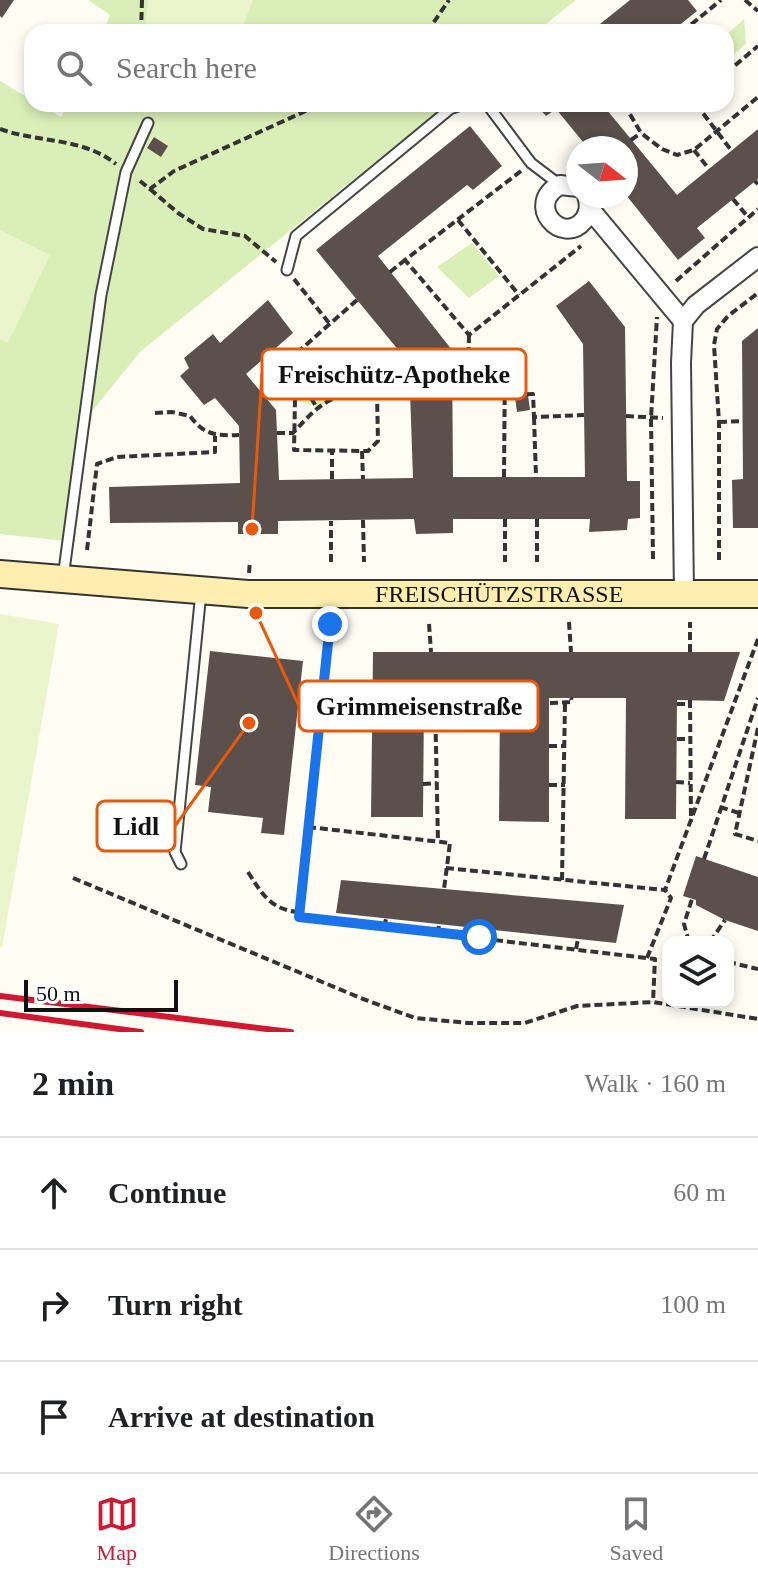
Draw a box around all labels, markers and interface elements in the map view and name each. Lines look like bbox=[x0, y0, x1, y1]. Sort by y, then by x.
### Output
search box bbox=[24, 24, 734, 112]
icon: search bbox=[52, 46, 96, 90]
text: Search here bbox=[116, 51, 257, 84]
north arrow bbox=[566, 136, 638, 208]
callout: Freischütz-Apotheke bbox=[262, 349, 526, 399]
text: Freischütz-Apotheke bbox=[278, 360, 510, 389]
street label: FREISCHÜTZSTRASSE bbox=[375, 581, 623, 607]
route end bbox=[312, 606, 348, 642]
callout: Grimmeisenstraße bbox=[299, 681, 538, 731]
text: Grimmeisenstraße bbox=[316, 692, 522, 721]
callout: Lidl bbox=[97, 801, 175, 851]
text: Lidl bbox=[113, 812, 159, 841]
route start bbox=[461, 919, 497, 955]
map controls bbox=[662, 936, 734, 1008]
button: layers bbox=[662, 936, 734, 1008]
scale bar bbox=[24, 976, 178, 1012]
text: 50 m bbox=[36, 981, 81, 1006]
text: 2 min bbox=[32, 1065, 114, 1102]
text: Walk · 160 m bbox=[584, 1069, 726, 1098]
icon: ahead bbox=[32, 1171, 76, 1215]
text: Continue bbox=[108, 1176, 226, 1209]
text: 60 m bbox=[673, 1178, 726, 1207]
icon: right bbox=[32, 1283, 76, 1327]
text: Turn right bbox=[108, 1288, 243, 1321]
text: 100 m bbox=[660, 1290, 726, 1319]
icon: arrive bbox=[32, 1395, 76, 1439]
text: Arrive at destination bbox=[108, 1400, 375, 1433]
tab: Map bbox=[95, 1492, 139, 1566]
tab: Directions bbox=[328, 1492, 420, 1566]
tab: Saved bbox=[609, 1492, 663, 1566]

